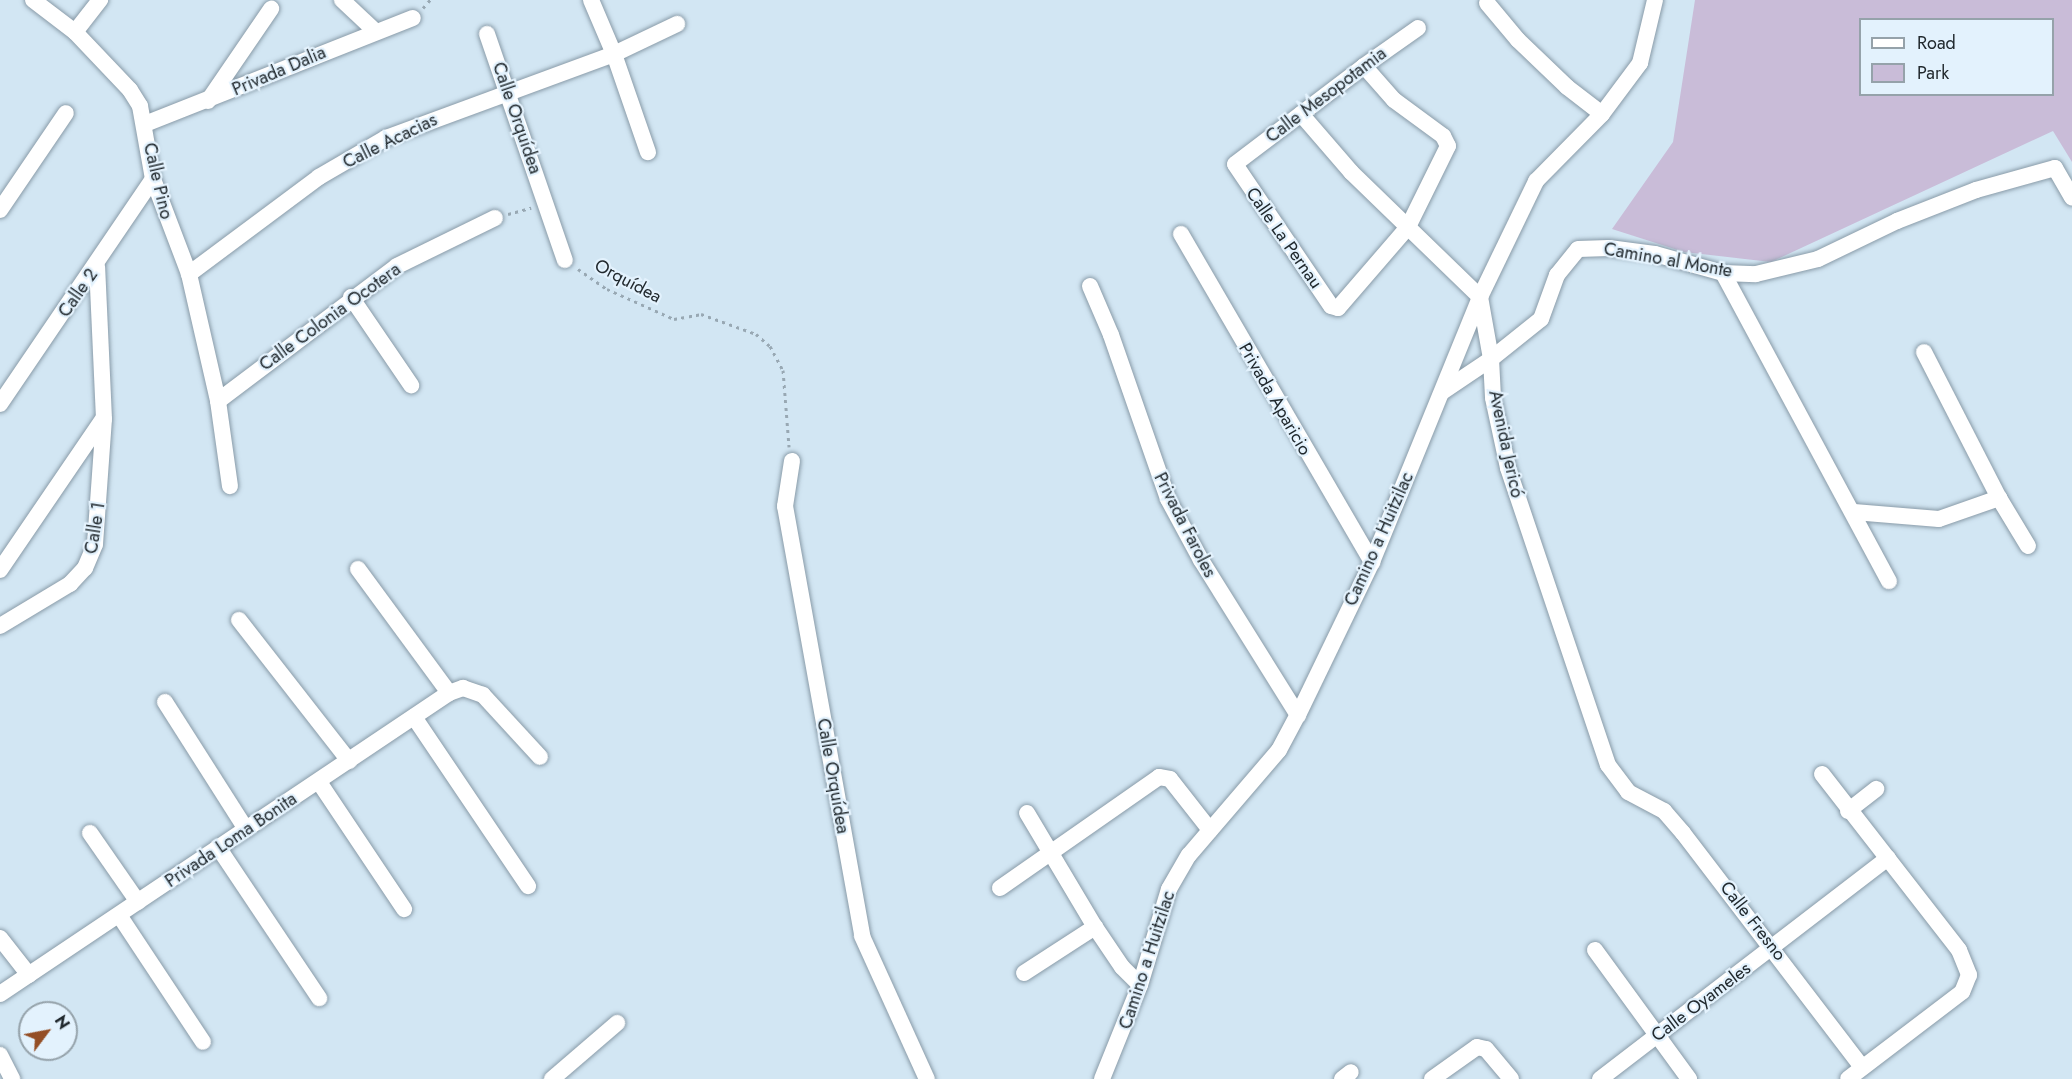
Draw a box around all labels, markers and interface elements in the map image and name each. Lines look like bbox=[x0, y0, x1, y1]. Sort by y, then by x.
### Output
legend bbox=[1859, 18, 2054, 96]
text: Road bbox=[1917, 30, 1956, 56]
street label: Privada Dalia bbox=[229, 42, 329, 100]
street label: Calle Mesopotamia bbox=[1261, 43, 1391, 147]
street label: Calle Orquídea bbox=[488, 59, 546, 177]
text: Park bbox=[1917, 60, 1949, 86]
street label: Calle Acacias bbox=[339, 109, 441, 173]
street label: Calle Pino bbox=[139, 141, 177, 221]
street label: Calle La Pernau bbox=[1241, 183, 1327, 293]
street label: Camino al Monte bbox=[1602, 238, 1734, 282]
street label: Orquídea bbox=[591, 254, 665, 308]
street label: Calle Colonia Ocotera bbox=[255, 258, 405, 376]
street label: Calle 2 bbox=[54, 265, 102, 321]
street label: Privada Aparicio bbox=[1234, 339, 1316, 459]
street label: Avenida Jericó bbox=[1484, 388, 1528, 500]
street label: Privada Faroles bbox=[1149, 469, 1221, 581]
street label: Camino a Huitzilac bbox=[1340, 469, 1418, 609]
street label: Calle 1 bbox=[80, 501, 110, 555]
street label: Calle Orquídea bbox=[812, 717, 854, 835]
street label: Privada Loma Bonita bbox=[161, 788, 301, 892]
street label: Calle Fresno bbox=[1715, 877, 1791, 965]
street label: Camino a Huitzilac bbox=[1114, 888, 1180, 1032]
street label: Calle Oyameles bbox=[1647, 958, 1755, 1046]
north arrow bbox=[18, 1001, 78, 1061]
text: N bbox=[49, 1011, 75, 1034]

